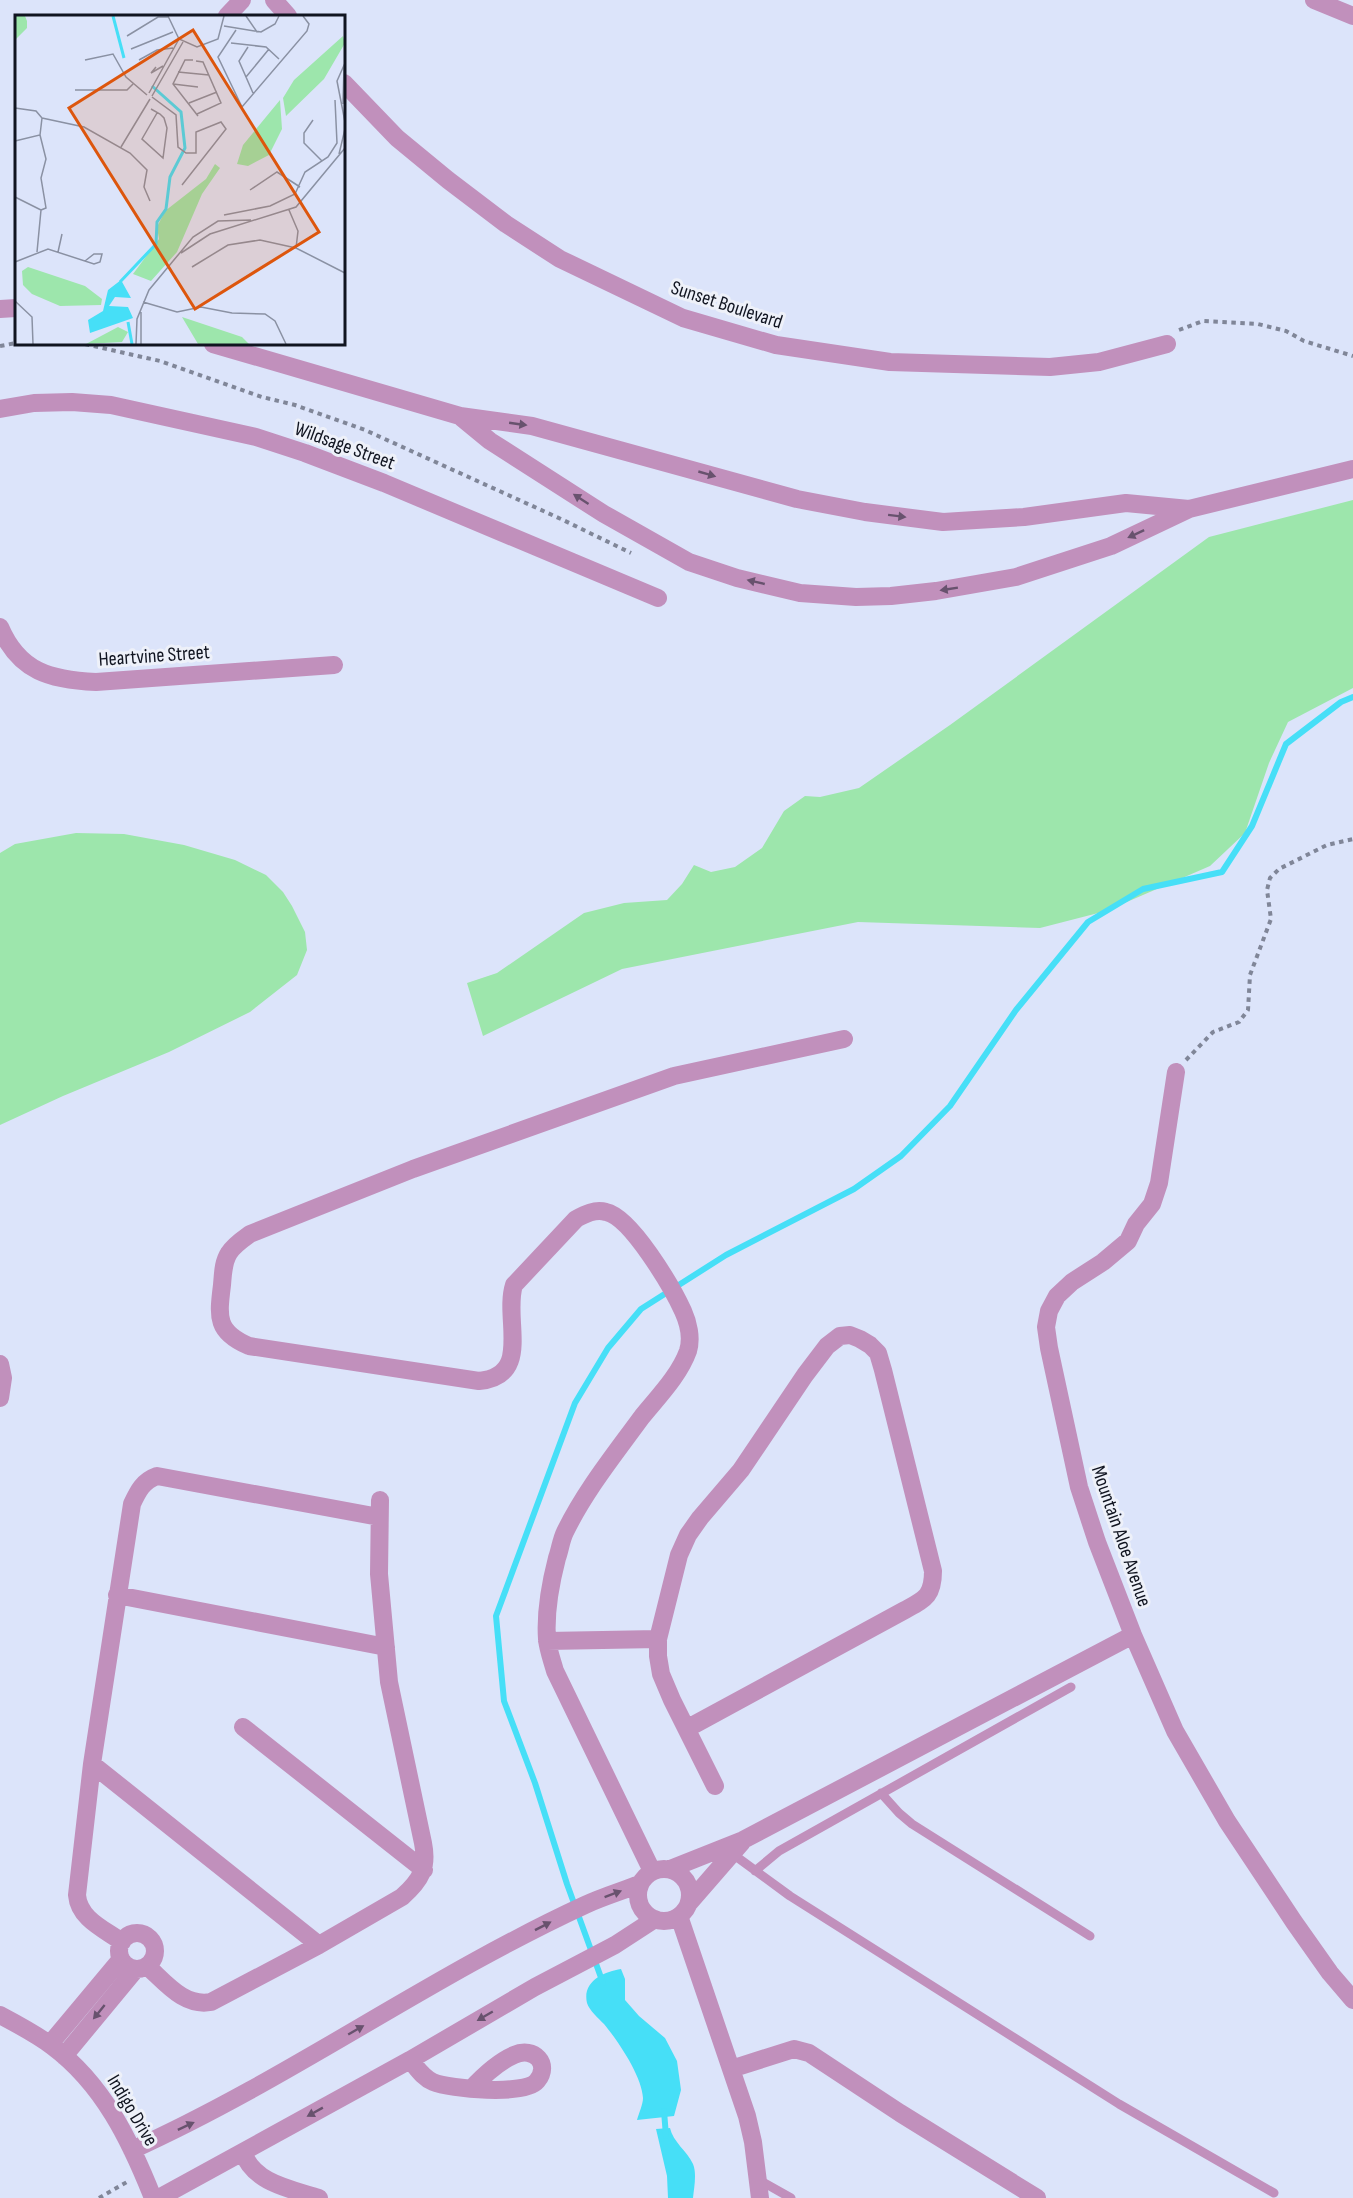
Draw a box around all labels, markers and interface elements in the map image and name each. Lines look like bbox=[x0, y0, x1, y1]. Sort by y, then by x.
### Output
inset map bbox=[15, 15, 345, 345]
street label: Sunset Boulevard bbox=[668, 276, 786, 334]
street label: Wildsage Street bbox=[291, 417, 398, 475]
one-way arrow bbox=[509, 420, 528, 429]
one-way arrow bbox=[698, 470, 716, 479]
one-way arrow bbox=[574, 493, 590, 505]
one-way arrow bbox=[887, 511, 906, 520]
one-way arrow bbox=[1127, 530, 1144, 539]
one-way arrow bbox=[747, 577, 765, 587]
one-way arrow bbox=[940, 584, 959, 593]
street label: Heartvine Street bbox=[98, 640, 211, 672]
street label: Mountain Aloe Avenue bbox=[1086, 1463, 1156, 1610]
one-way arrow bbox=[604, 1889, 622, 1898]
one-way arrow bbox=[535, 1921, 552, 1931]
one-way arrow bbox=[93, 2004, 106, 2020]
one-way arrow bbox=[476, 2011, 493, 2021]
one-way arrow bbox=[347, 2026, 364, 2036]
street label: Indigo Drive bbox=[102, 2070, 163, 2151]
one-way arrow bbox=[306, 2107, 323, 2117]
one-way arrow bbox=[177, 2121, 194, 2130]

